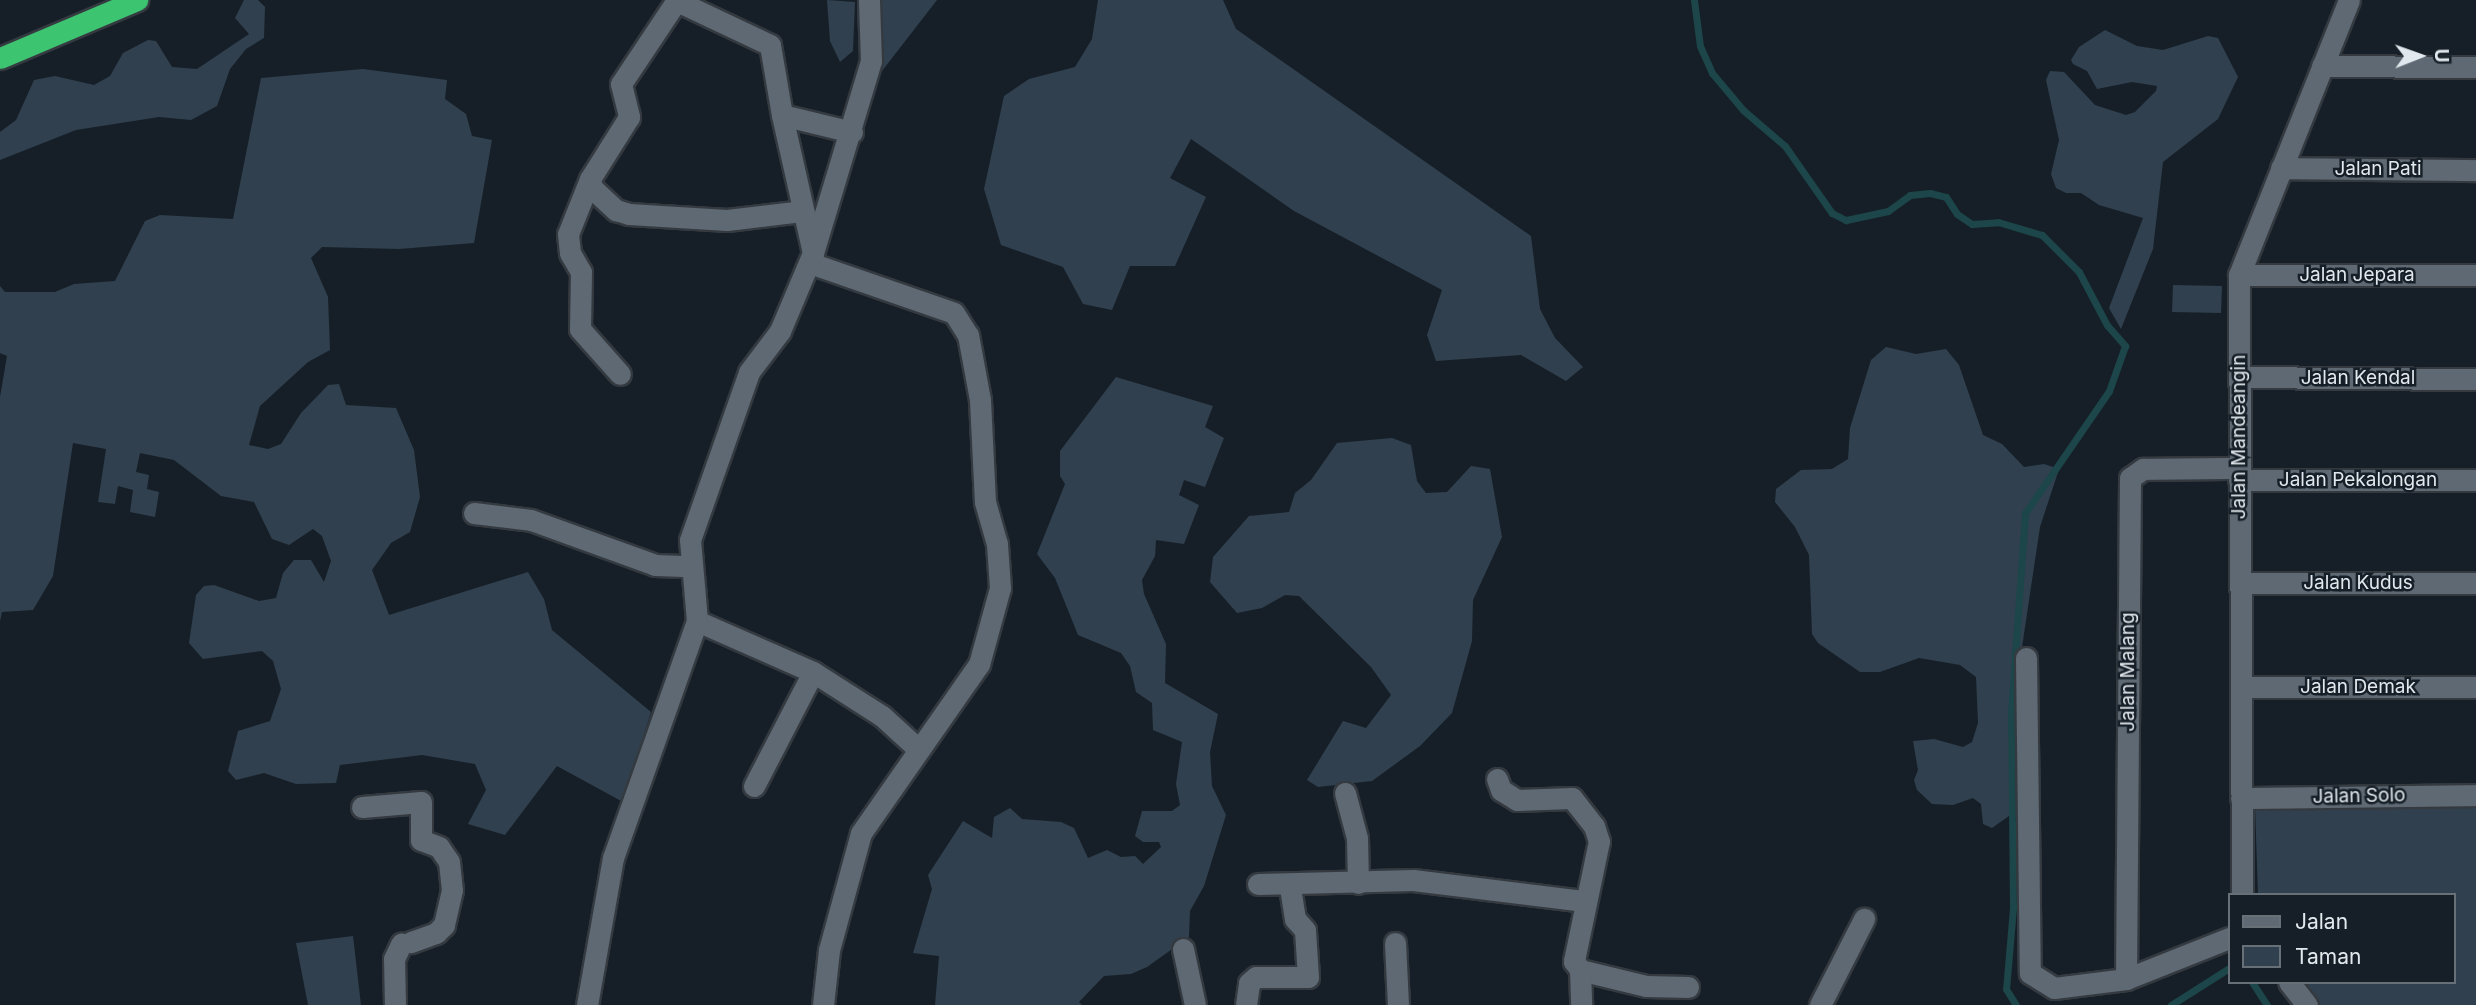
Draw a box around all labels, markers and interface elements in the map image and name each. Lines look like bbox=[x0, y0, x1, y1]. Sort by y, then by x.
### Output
north arrow bbox=[2385, 21, 2455, 91]
text: U bbox=[2430, 48, 2453, 63]
street label: Jalan Pati bbox=[2335, 158, 2421, 180]
street label: Jalan Jepara bbox=[2299, 264, 2415, 286]
street label: Jalan Mandeangin bbox=[2228, 355, 2250, 519]
street label: Jalan Kendal bbox=[2301, 367, 2415, 389]
street label: Jalan Pekalongan bbox=[2279, 469, 2437, 491]
street label: Jalan Kudus bbox=[2303, 572, 2413, 594]
street label: Jalan Malang bbox=[2117, 612, 2139, 732]
street label: Jalan Demak bbox=[2300, 676, 2416, 698]
street label: Jalan Solo bbox=[2312, 784, 2406, 808]
legend bbox=[2228, 893, 2455, 984]
text: Jalan bbox=[2295, 909, 2348, 934]
text: Taman bbox=[2295, 944, 2361, 969]

